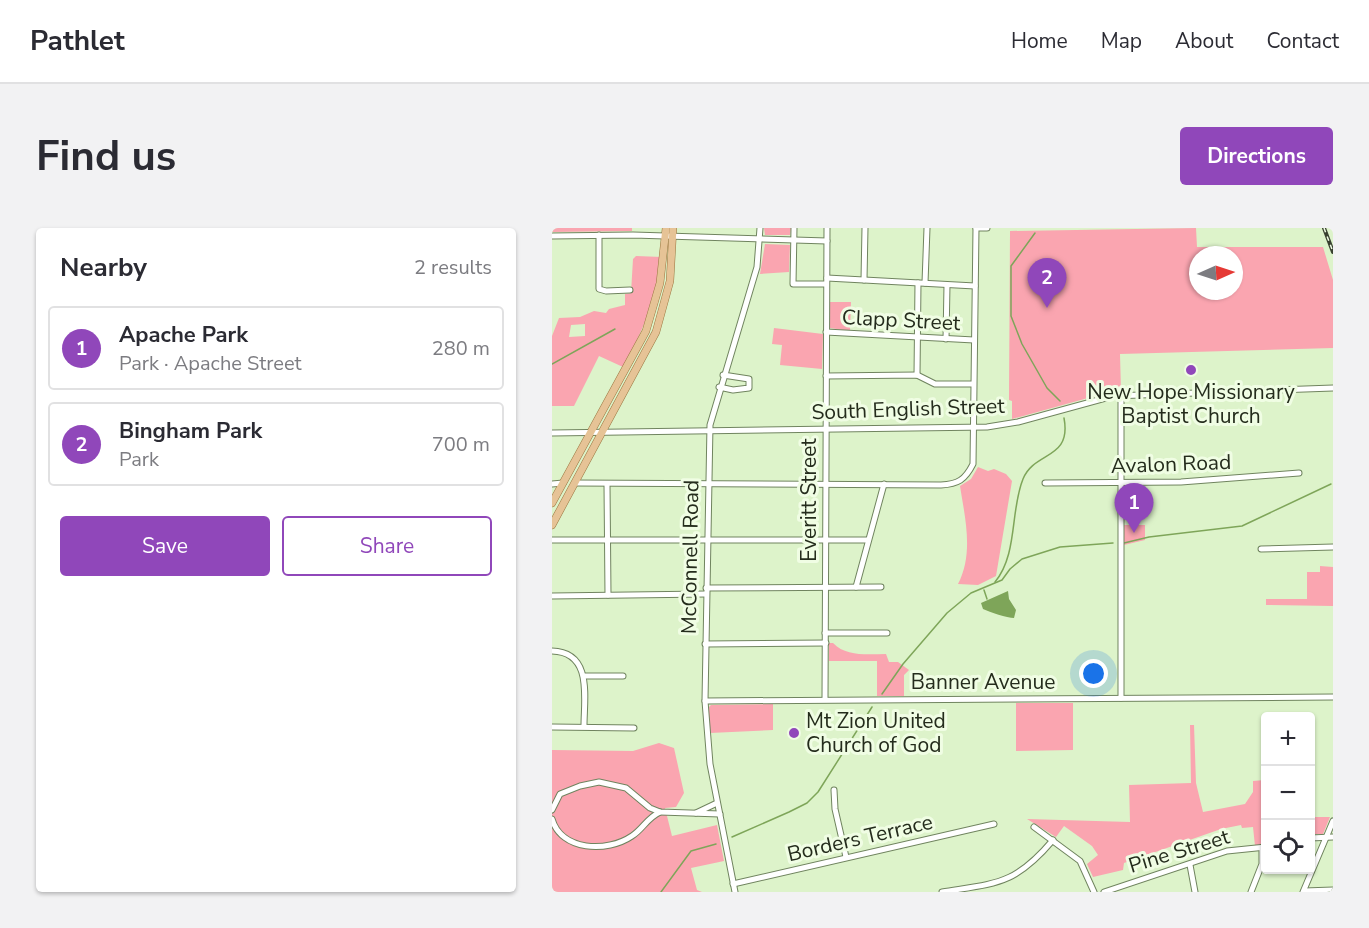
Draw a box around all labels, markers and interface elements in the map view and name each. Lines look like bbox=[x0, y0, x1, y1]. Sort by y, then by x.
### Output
text: Pathlet bbox=[30, 22, 125, 60]
text: Home bbox=[1011, 27, 1068, 55]
text: Map bbox=[1101, 27, 1142, 55]
text: About bbox=[1175, 27, 1233, 55]
text: Contact bbox=[1266, 27, 1339, 55]
button: Directions bbox=[1180, 127, 1333, 185]
text: Find us bbox=[36, 128, 176, 185]
north arrow bbox=[1189, 246, 1243, 300]
text: Nearby bbox=[60, 250, 147, 285]
text: 2 results bbox=[414, 254, 492, 281]
pin: 2 bbox=[1028, 259, 1066, 308]
street label: Clapp Street bbox=[841, 303, 962, 337]
text: Apache Park bbox=[119, 320, 248, 350]
text: 1 bbox=[76, 335, 88, 362]
text: 280 m bbox=[432, 335, 490, 362]
text: Park · Apache Street bbox=[119, 350, 302, 377]
marker: New Hope Missionary Baptist Church bbox=[1184, 363, 1198, 377]
place label: New Hope Missionary Baptist Church bbox=[1087, 378, 1295, 430]
street label: South English Street bbox=[811, 392, 1006, 426]
text: Bingham Park bbox=[119, 416, 262, 446]
text: 2 bbox=[76, 431, 88, 458]
text: 700 m bbox=[432, 431, 490, 458]
street label: Everitt Street bbox=[795, 438, 823, 562]
text: Park bbox=[119, 446, 159, 473]
street label: Avalon Road bbox=[1110, 448, 1232, 480]
street label: McConnell Road bbox=[675, 480, 705, 634]
pin: 1 bbox=[1114, 484, 1154, 533]
button: Save bbox=[60, 516, 270, 576]
button: Share bbox=[282, 516, 492, 576]
your location bbox=[1079, 659, 1108, 688]
street label: Banner Avenue bbox=[911, 668, 1055, 696]
place label: Mt Zion United Church of God bbox=[806, 707, 946, 759]
map controls bbox=[1261, 712, 1315, 874]
button: + bbox=[1261, 712, 1315, 766]
marker: Mt Zion United Church of God bbox=[787, 726, 801, 740]
button: − bbox=[1261, 766, 1315, 820]
street label: Borders Terrace bbox=[784, 808, 936, 868]
button: locate bbox=[1261, 820, 1315, 874]
street label: Pine Street bbox=[1125, 822, 1233, 880]

